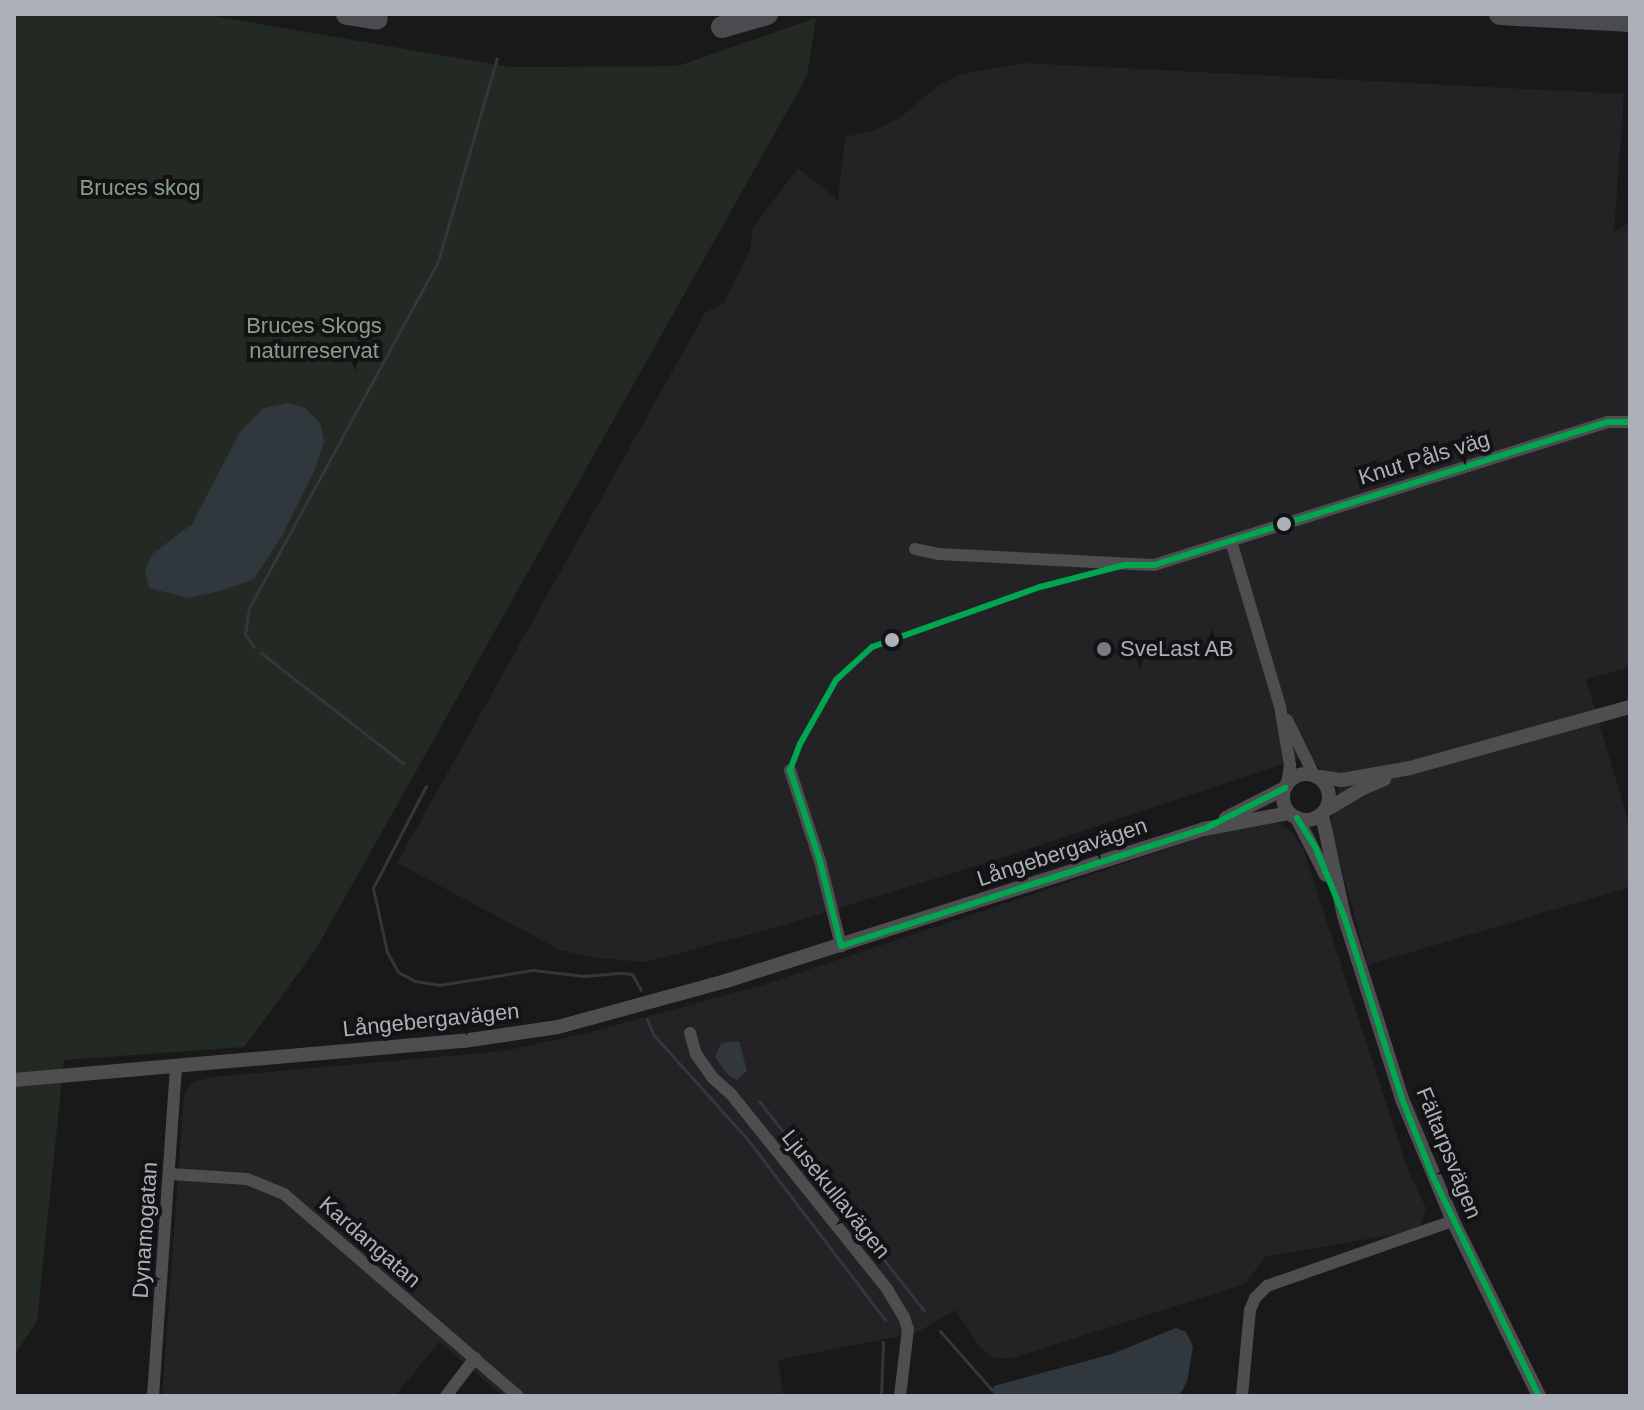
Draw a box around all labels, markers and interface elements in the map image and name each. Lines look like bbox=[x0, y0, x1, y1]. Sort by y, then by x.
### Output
park label: Bruces skog bbox=[79, 175, 201, 201]
park label: Bruces Skogs naturreservat bbox=[246, 312, 382, 364]
street label: Knut Påls väg bbox=[1355, 426, 1493, 490]
unlabelled marker bbox=[1276, 516, 1292, 532]
unlabelled marker bbox=[884, 632, 900, 648]
place label: SveLast AB bbox=[1120, 636, 1235, 662]
marker: SveLast AB bbox=[1095, 640, 1113, 658]
street label: Långebergavägen bbox=[974, 812, 1150, 892]
street label: Långebergavägen bbox=[341, 998, 521, 1042]
street label: Fältarpsvägen bbox=[1411, 1083, 1487, 1223]
street label: Ljusekullavägen bbox=[776, 1124, 896, 1264]
street label: Dynamogatan bbox=[127, 1161, 163, 1299]
street label: Kardangatan bbox=[314, 1191, 426, 1293]

